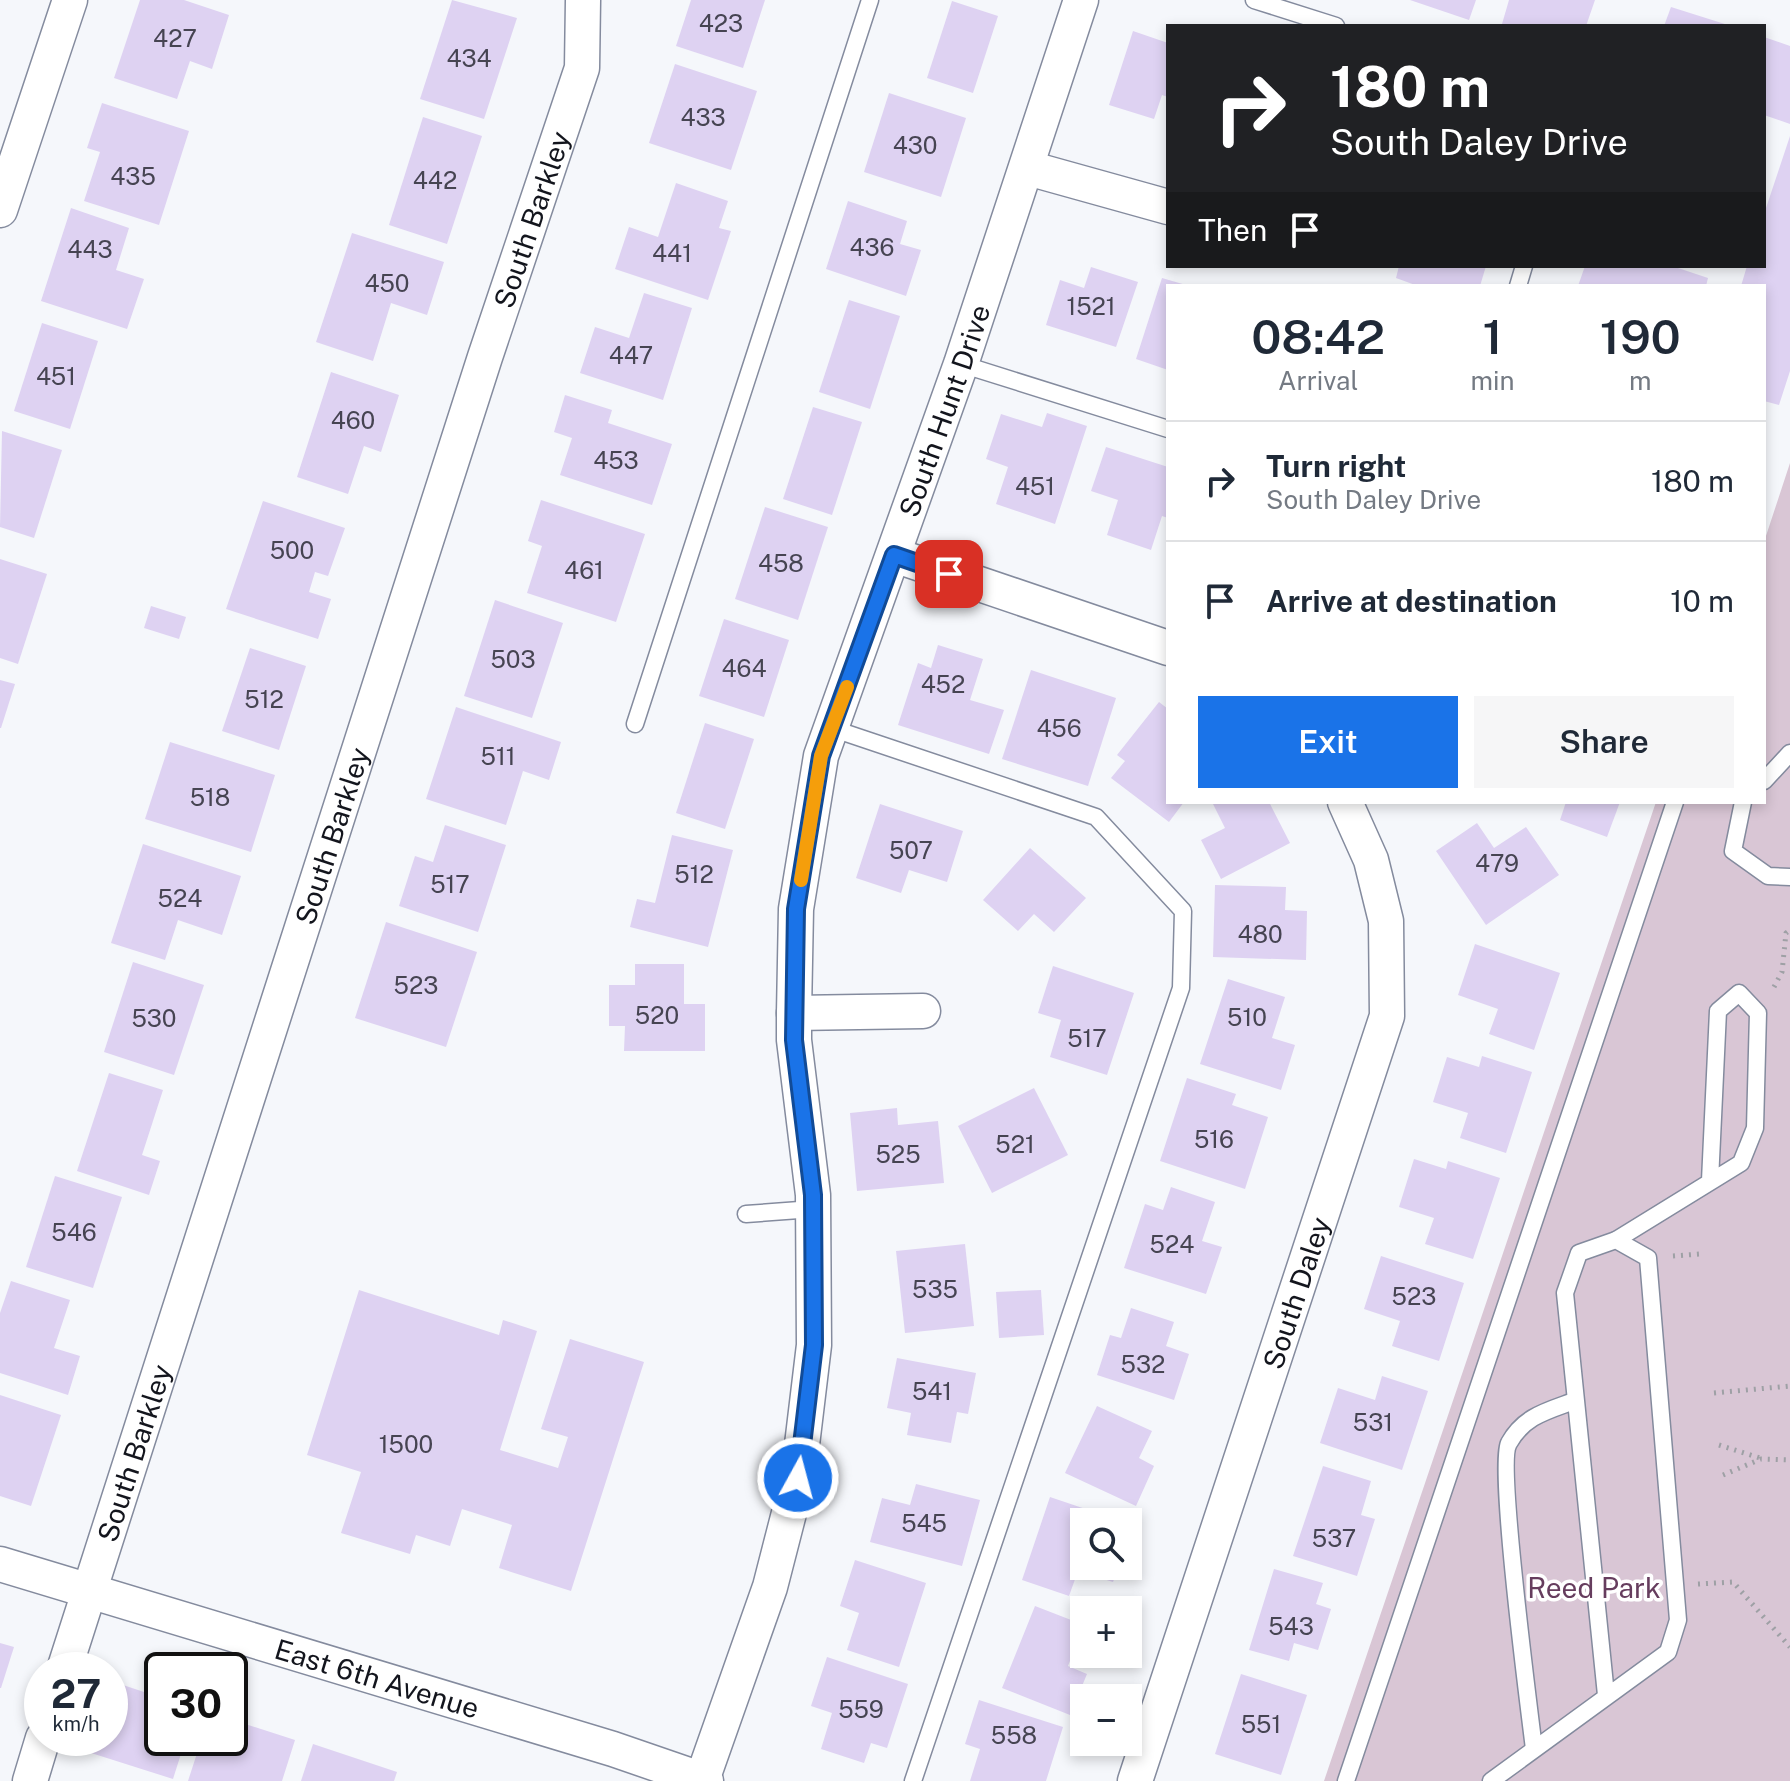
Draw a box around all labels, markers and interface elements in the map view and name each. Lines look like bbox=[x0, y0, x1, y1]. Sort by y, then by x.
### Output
house number: 423 bbox=[699, 9, 743, 37]
house number: 427 bbox=[153, 24, 197, 52]
house number: 434 bbox=[446, 44, 492, 72]
text: 180 m bbox=[1330, 54, 1490, 120]
icon: right bbox=[1198, 56, 1302, 160]
house number: 433 bbox=[680, 103, 726, 131]
text: South Daley Drive bbox=[1330, 121, 1628, 163]
street label: South Barkley bbox=[486, 127, 576, 312]
house number: 430 bbox=[893, 131, 937, 159]
house number: 435 bbox=[110, 162, 156, 190]
house number: 442 bbox=[413, 166, 457, 194]
icon: arrive bbox=[1283, 208, 1327, 252]
text: Then bbox=[1198, 212, 1267, 248]
house number: 436 bbox=[850, 233, 895, 261]
house number: 443 bbox=[67, 235, 113, 263]
house number: 441 bbox=[652, 239, 692, 267]
house number: 450 bbox=[365, 269, 409, 297]
house number: 1521 bbox=[1066, 292, 1116, 320]
street label: South Hunt Drive bbox=[891, 300, 996, 521]
text: 08:42 bbox=[1251, 308, 1385, 365]
text: 1 bbox=[1482, 308, 1503, 365]
text: 190 bbox=[1600, 308, 1681, 365]
house number: 447 bbox=[609, 341, 653, 369]
house number: 451 bbox=[36, 362, 76, 390]
text: Arrival bbox=[1278, 365, 1358, 396]
text: min bbox=[1470, 365, 1515, 396]
text: m bbox=[1629, 365, 1652, 396]
house number: 460 bbox=[331, 406, 375, 434]
house number: 453 bbox=[593, 446, 639, 474]
text: Turn right bbox=[1266, 448, 1406, 484]
icon: right bbox=[1198, 459, 1242, 503]
text: 180 m bbox=[1651, 463, 1734, 499]
house number: 451 bbox=[1015, 472, 1055, 500]
text: South Daley Drive bbox=[1266, 484, 1481, 515]
house number: 500 bbox=[270, 536, 314, 564]
pin bbox=[915, 540, 983, 608]
house number: 458 bbox=[758, 549, 804, 577]
icon: arrive bbox=[927, 552, 971, 596]
house number: 461 bbox=[564, 556, 604, 584]
icon: arrive bbox=[1198, 579, 1242, 623]
text: Arrive at destination bbox=[1266, 583, 1557, 619]
text: 10 m bbox=[1670, 583, 1734, 619]
house number: 503 bbox=[490, 645, 536, 673]
house number: 464 bbox=[721, 654, 767, 682]
house number: 452 bbox=[921, 670, 965, 698]
house number: 512 bbox=[244, 685, 284, 713]
button: Exit bbox=[1198, 696, 1458, 788]
button: Share bbox=[1474, 696, 1734, 788]
house number: 456 bbox=[1036, 714, 1082, 742]
house number: 511 bbox=[481, 742, 515, 770]
street label: South Barkley bbox=[288, 743, 375, 929]
house number: 518 bbox=[190, 783, 230, 811]
house number: 507 bbox=[889, 836, 933, 864]
house number: 479 bbox=[1475, 849, 1519, 877]
house number: 512 bbox=[674, 860, 714, 888]
house number: 517 bbox=[430, 870, 470, 898]
house number: 524 bbox=[158, 884, 202, 912]
house number: 480 bbox=[1237, 920, 1283, 948]
house number: 523 bbox=[394, 971, 438, 999]
house number: 520 bbox=[635, 1001, 679, 1029]
house number: 510 bbox=[1227, 1003, 1267, 1031]
house number: 530 bbox=[131, 1004, 177, 1032]
house number: 517 bbox=[1067, 1024, 1107, 1052]
house number: 516 bbox=[1194, 1125, 1234, 1153]
house number: 521 bbox=[995, 1130, 1035, 1158]
house number: 525 bbox=[875, 1140, 921, 1168]
street label: South Daley bbox=[1255, 1213, 1336, 1373]
house number: 546 bbox=[51, 1218, 97, 1246]
house number: 524 bbox=[1150, 1230, 1194, 1258]
house number: 535 bbox=[912, 1275, 958, 1303]
house number: 523 bbox=[1392, 1282, 1436, 1310]
house number: 532 bbox=[1121, 1350, 1165, 1378]
street label: South Barkley bbox=[90, 1360, 177, 1546]
house number: 541 bbox=[912, 1377, 952, 1405]
house number: 531 bbox=[1353, 1408, 1393, 1436]
house number: 1500 bbox=[379, 1430, 433, 1458]
position arrow bbox=[756, 1436, 840, 1520]
map controls bbox=[1070, 1508, 1142, 1756]
button: search bbox=[1070, 1508, 1142, 1580]
house number: 545 bbox=[901, 1509, 947, 1537]
house number: 537 bbox=[1312, 1524, 1356, 1552]
park label: Reed Park bbox=[1527, 1571, 1661, 1604]
button: + bbox=[1070, 1596, 1142, 1668]
house number: 543 bbox=[1268, 1612, 1314, 1640]
street label: East 6th Avenue bbox=[271, 1631, 483, 1724]
speed limit sign: 30 bbox=[144, 1652, 248, 1756]
text: 27 bbox=[51, 1670, 101, 1717]
button: − bbox=[1070, 1684, 1142, 1756]
house number: 559 bbox=[838, 1695, 884, 1723]
house number: 551 bbox=[1241, 1710, 1281, 1738]
text: km/h bbox=[52, 1712, 100, 1736]
house number: 558 bbox=[991, 1721, 1037, 1749]

